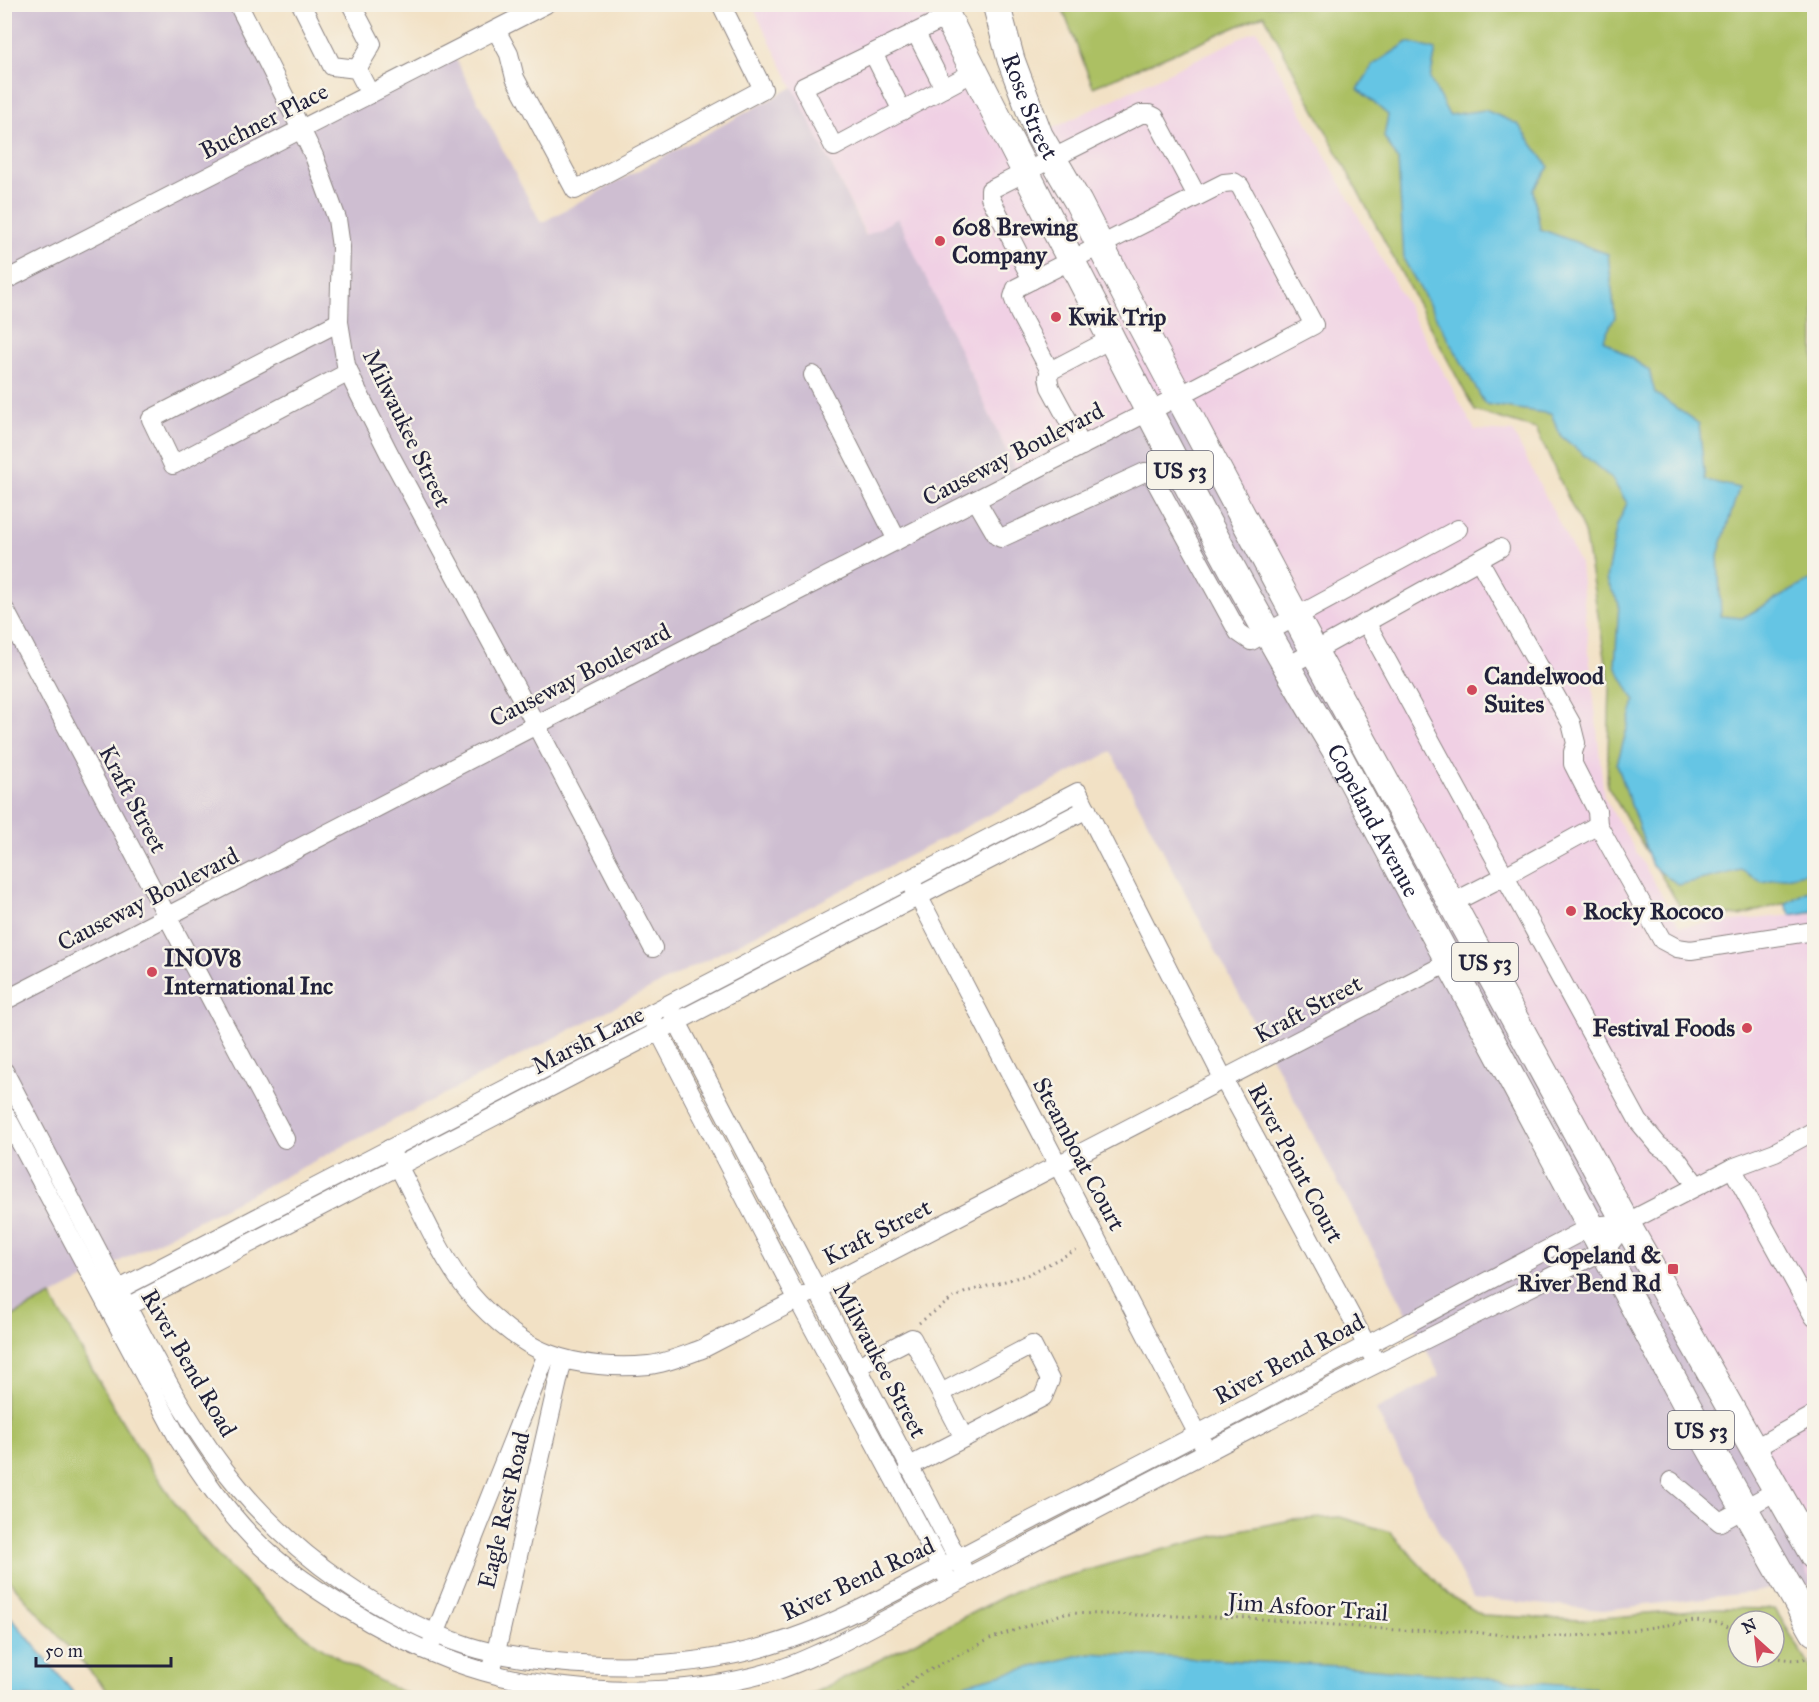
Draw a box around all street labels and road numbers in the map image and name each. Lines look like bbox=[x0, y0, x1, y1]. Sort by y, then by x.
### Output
street label: Rose Street bbox=[995, 49, 1065, 166]
street label: Buchner Place bbox=[195, 76, 333, 166]
street label: Milwaukee Street bbox=[356, 344, 458, 512]
street label: Causeway Boulevard bbox=[917, 395, 1109, 513]
road number: US 53 bbox=[1147, 451, 1213, 489]
street label: Causeway Boulevard bbox=[484, 616, 676, 734]
street label: Copeland Avenue bbox=[1320, 739, 1427, 902]
street label: Kraft Street bbox=[92, 740, 174, 858]
street label: Causeway Boulevard bbox=[52, 840, 244, 958]
road number: US 53 bbox=[1452, 943, 1518, 981]
street label: Kraft Street bbox=[1249, 968, 1367, 1050]
street label: Marsh Lane bbox=[527, 999, 649, 1081]
street label: Steamboat Court bbox=[1026, 1072, 1132, 1236]
street label: River Point Court bbox=[1241, 1078, 1351, 1248]
street label: Kraft Street bbox=[818, 1192, 937, 1272]
street label: Milwaukee Street bbox=[826, 1277, 934, 1443]
street label: River Bend Road bbox=[135, 1284, 243, 1442]
street label: River Bend Road bbox=[1209, 1307, 1369, 1411]
road number: US 53 bbox=[1668, 1411, 1734, 1449]
street label: Eagle Rest Road bbox=[471, 1428, 537, 1592]
street label: River Bend Road bbox=[777, 1530, 939, 1628]
street label: Jim Asfoor Trail bbox=[1224, 1586, 1390, 1628]

